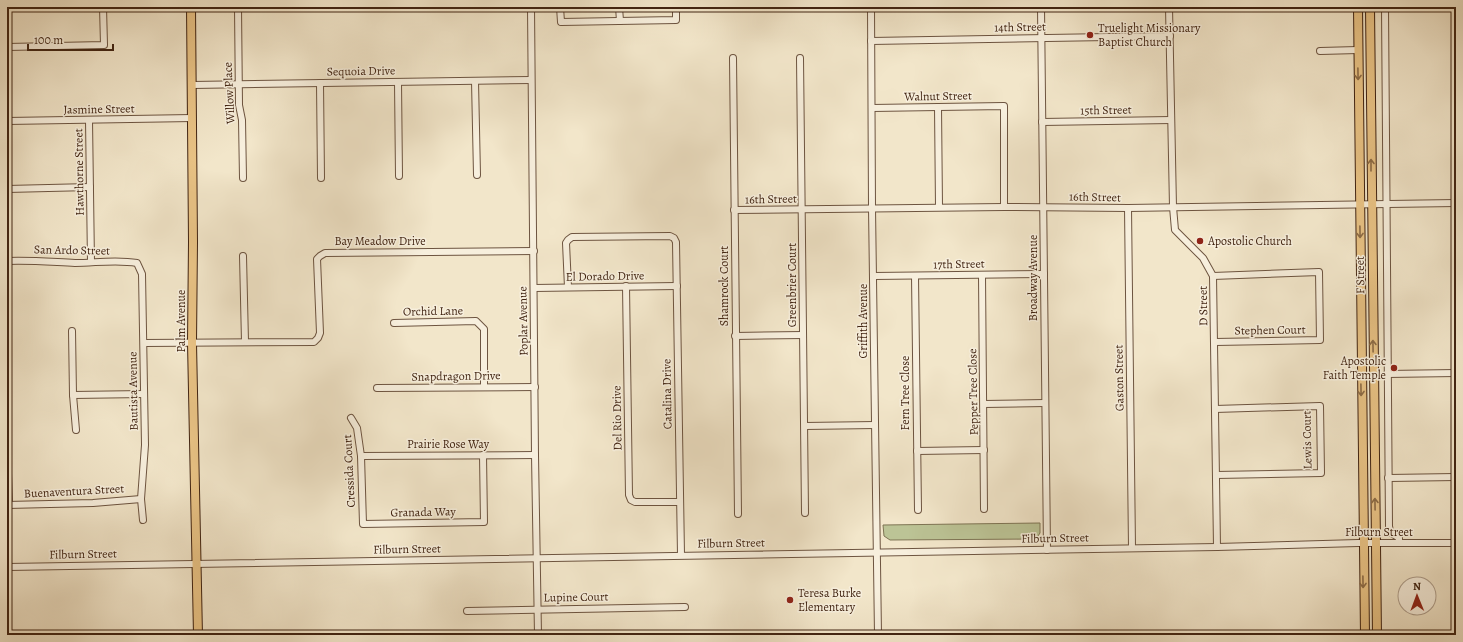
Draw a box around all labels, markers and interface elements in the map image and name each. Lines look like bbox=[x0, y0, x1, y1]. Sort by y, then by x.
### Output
street label: 14th Street bbox=[994, 19, 1046, 35]
place label: Truelight Missionary Baptist Church bbox=[1098, 20, 1201, 50]
scale bar bbox=[28, 26, 113, 52]
marker: Truelight Missionary Baptist Church bbox=[1085, 30, 1095, 40]
text: 100 m bbox=[34, 32, 63, 48]
street label: Willow Place bbox=[219, 62, 239, 125]
street label: Sequoia Drive bbox=[327, 62, 395, 80]
one-way arrow bbox=[1354, 67, 1362, 80]
street label: Walnut Street bbox=[903, 87, 972, 105]
street label: Jasmine Street bbox=[63, 100, 135, 118]
street label: 15th Street bbox=[1080, 102, 1132, 118]
street label: Hawthorne Street bbox=[70, 128, 88, 216]
one-way arrow bbox=[1367, 159, 1375, 172]
street label: 16th Street bbox=[1069, 189, 1121, 205]
street label: 16th Street bbox=[745, 191, 797, 207]
one-way arrow bbox=[1356, 225, 1364, 238]
street label: Bay Meadow Drive bbox=[334, 233, 426, 249]
place label: Apostolic Church bbox=[1207, 233, 1293, 249]
street label: Broadway Avenue bbox=[1025, 235, 1041, 321]
marker: Apostolic Church bbox=[1195, 236, 1205, 246]
street label: San Ardo Street bbox=[34, 241, 110, 259]
street label: Greenbrier Court bbox=[784, 243, 800, 327]
street label: Shamrock Court bbox=[716, 246, 732, 326]
street label: 17th Street bbox=[933, 256, 985, 272]
street label: F Street bbox=[1352, 256, 1368, 294]
street label: El Dorado Drive bbox=[566, 267, 644, 285]
street label: Griffith Avenue bbox=[855, 284, 871, 358]
street label: Poplar Avenue bbox=[514, 286, 532, 356]
street label: D Street bbox=[1195, 286, 1211, 326]
street label: Palm Avenue bbox=[173, 290, 189, 353]
street label: Orchid Lane bbox=[403, 302, 463, 320]
street label: Stephen Court bbox=[1234, 321, 1306, 339]
one-way arrow bbox=[1369, 340, 1377, 353]
street label: Gaston Street bbox=[1110, 344, 1128, 411]
street label: Pepper Tree Close bbox=[964, 348, 982, 436]
street label: Bautista Avenue bbox=[124, 351, 142, 431]
place label: Apostolic Faith Temple bbox=[1323, 353, 1386, 383]
street label: Fern Tree Close bbox=[897, 356, 913, 430]
street label: Catalina Drive bbox=[658, 359, 676, 429]
marker: Apostolic Faith Temple bbox=[1389, 363, 1399, 373]
street label: Snapdragon Drive bbox=[411, 367, 501, 385]
one-way arrow bbox=[1357, 383, 1365, 396]
street label: Del Rio Drive bbox=[608, 385, 626, 451]
street label: Lewis Court bbox=[1298, 410, 1316, 470]
street label: Cressida Court bbox=[339, 434, 359, 508]
street label: Prairie Rose Way bbox=[407, 436, 490, 452]
street label: Buenaventura Street bbox=[23, 480, 125, 502]
one-way arrow bbox=[1371, 498, 1379, 511]
street label: Granada Way bbox=[390, 503, 456, 521]
street label: Filburn Street bbox=[1345, 524, 1413, 540]
street label: Filburn Street bbox=[1021, 529, 1089, 547]
street label: Filburn Street bbox=[697, 534, 765, 552]
street label: Filburn Street bbox=[373, 540, 441, 558]
street label: Filburn Street bbox=[49, 545, 117, 563]
one-way arrow bbox=[1360, 575, 1367, 588]
north arrow bbox=[1397, 576, 1437, 616]
text: N bbox=[1413, 579, 1421, 594]
place label: Teresa Burke Elementary bbox=[798, 585, 861, 615]
street label: Lupine Court bbox=[543, 588, 609, 606]
marker: Teresa Burke Elementary bbox=[785, 595, 795, 605]

